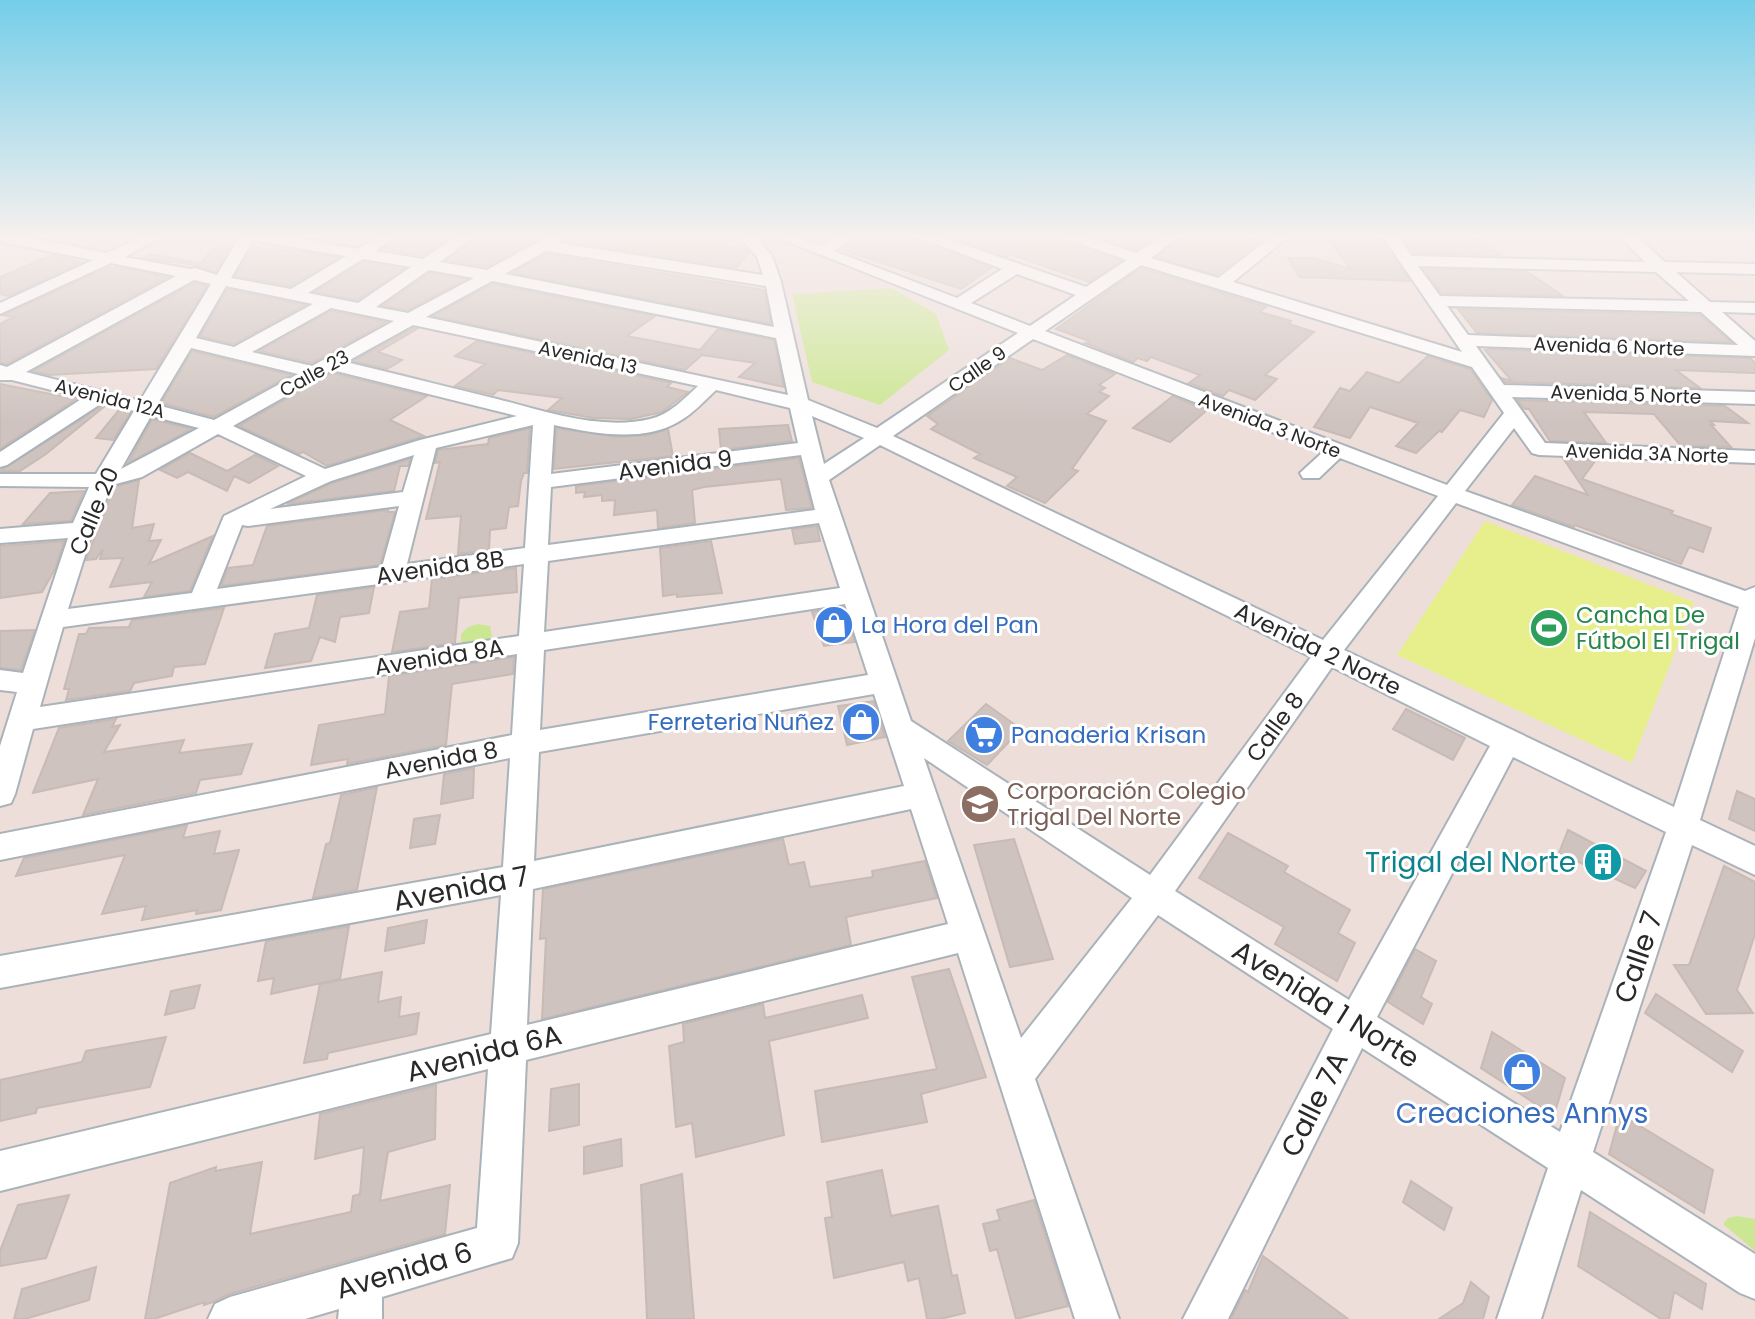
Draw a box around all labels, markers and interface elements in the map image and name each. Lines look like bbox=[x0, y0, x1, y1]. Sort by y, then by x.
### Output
street label: Avenida 6 Norte bbox=[1533, 330, 1685, 363]
street label: Avenida 13 bbox=[536, 334, 640, 381]
street label: Calle 9 bbox=[943, 340, 1012, 399]
street label: Calle 23 bbox=[275, 343, 354, 404]
street label: Avenida 12A bbox=[52, 372, 168, 425]
street label: Avenida 5 Norte bbox=[1550, 378, 1702, 411]
street label: Avenida 3 Norte bbox=[1195, 386, 1345, 465]
street label: Avenida 3A Norte bbox=[1565, 437, 1729, 470]
street label: Avenida 9 bbox=[616, 442, 734, 488]
street label: Calle 20 bbox=[61, 462, 127, 560]
street label: Avenida 8B bbox=[374, 542, 506, 592]
street label: Avenida 2 Norte bbox=[1229, 595, 1407, 703]
place label: Cancha De Fútbol El Trigal bbox=[1576, 599, 1740, 657]
shop icon: La Hora del Pan bbox=[813, 604, 855, 646]
sports icon: Cancha De Fútbol El Trigal bbox=[1528, 607, 1570, 649]
place label: La Hora del Pan bbox=[861, 609, 1039, 641]
street label: Avenida 8A bbox=[372, 631, 506, 683]
street label: Calle 8 bbox=[1239, 685, 1311, 769]
shop icon: Ferreteria Nuñez bbox=[840, 701, 882, 743]
place label: Ferreteria Nuñez bbox=[648, 706, 834, 738]
supermarket icon: Panaderia Krisan bbox=[963, 714, 1005, 756]
place label: Panaderia Krisan bbox=[1011, 719, 1206, 751]
street label: Avenida 8 bbox=[382, 733, 500, 787]
place label: Corporación Colegio Trigal Del Norte bbox=[1007, 775, 1246, 833]
school or university icon: Corporación Colegio Trigal Del Norte bbox=[959, 783, 1001, 825]
building icon: Trigal del Norte bbox=[1582, 841, 1624, 883]
place label: Trigal del Norte bbox=[1365, 843, 1576, 882]
street label: Avenida 7 bbox=[390, 856, 532, 921]
street label: Calle 7 bbox=[1605, 906, 1672, 1008]
street label: Avenida 1 Norte bbox=[1225, 931, 1427, 1078]
street label: Avenida 6A bbox=[402, 1015, 566, 1092]
street label: Calle 7A bbox=[1271, 1045, 1358, 1164]
shop icon: Creaciones Annys bbox=[1501, 1051, 1543, 1093]
place label: Creaciones Annys bbox=[1396, 1094, 1648, 1133]
street label: Avenida 6 bbox=[332, 1232, 477, 1309]

